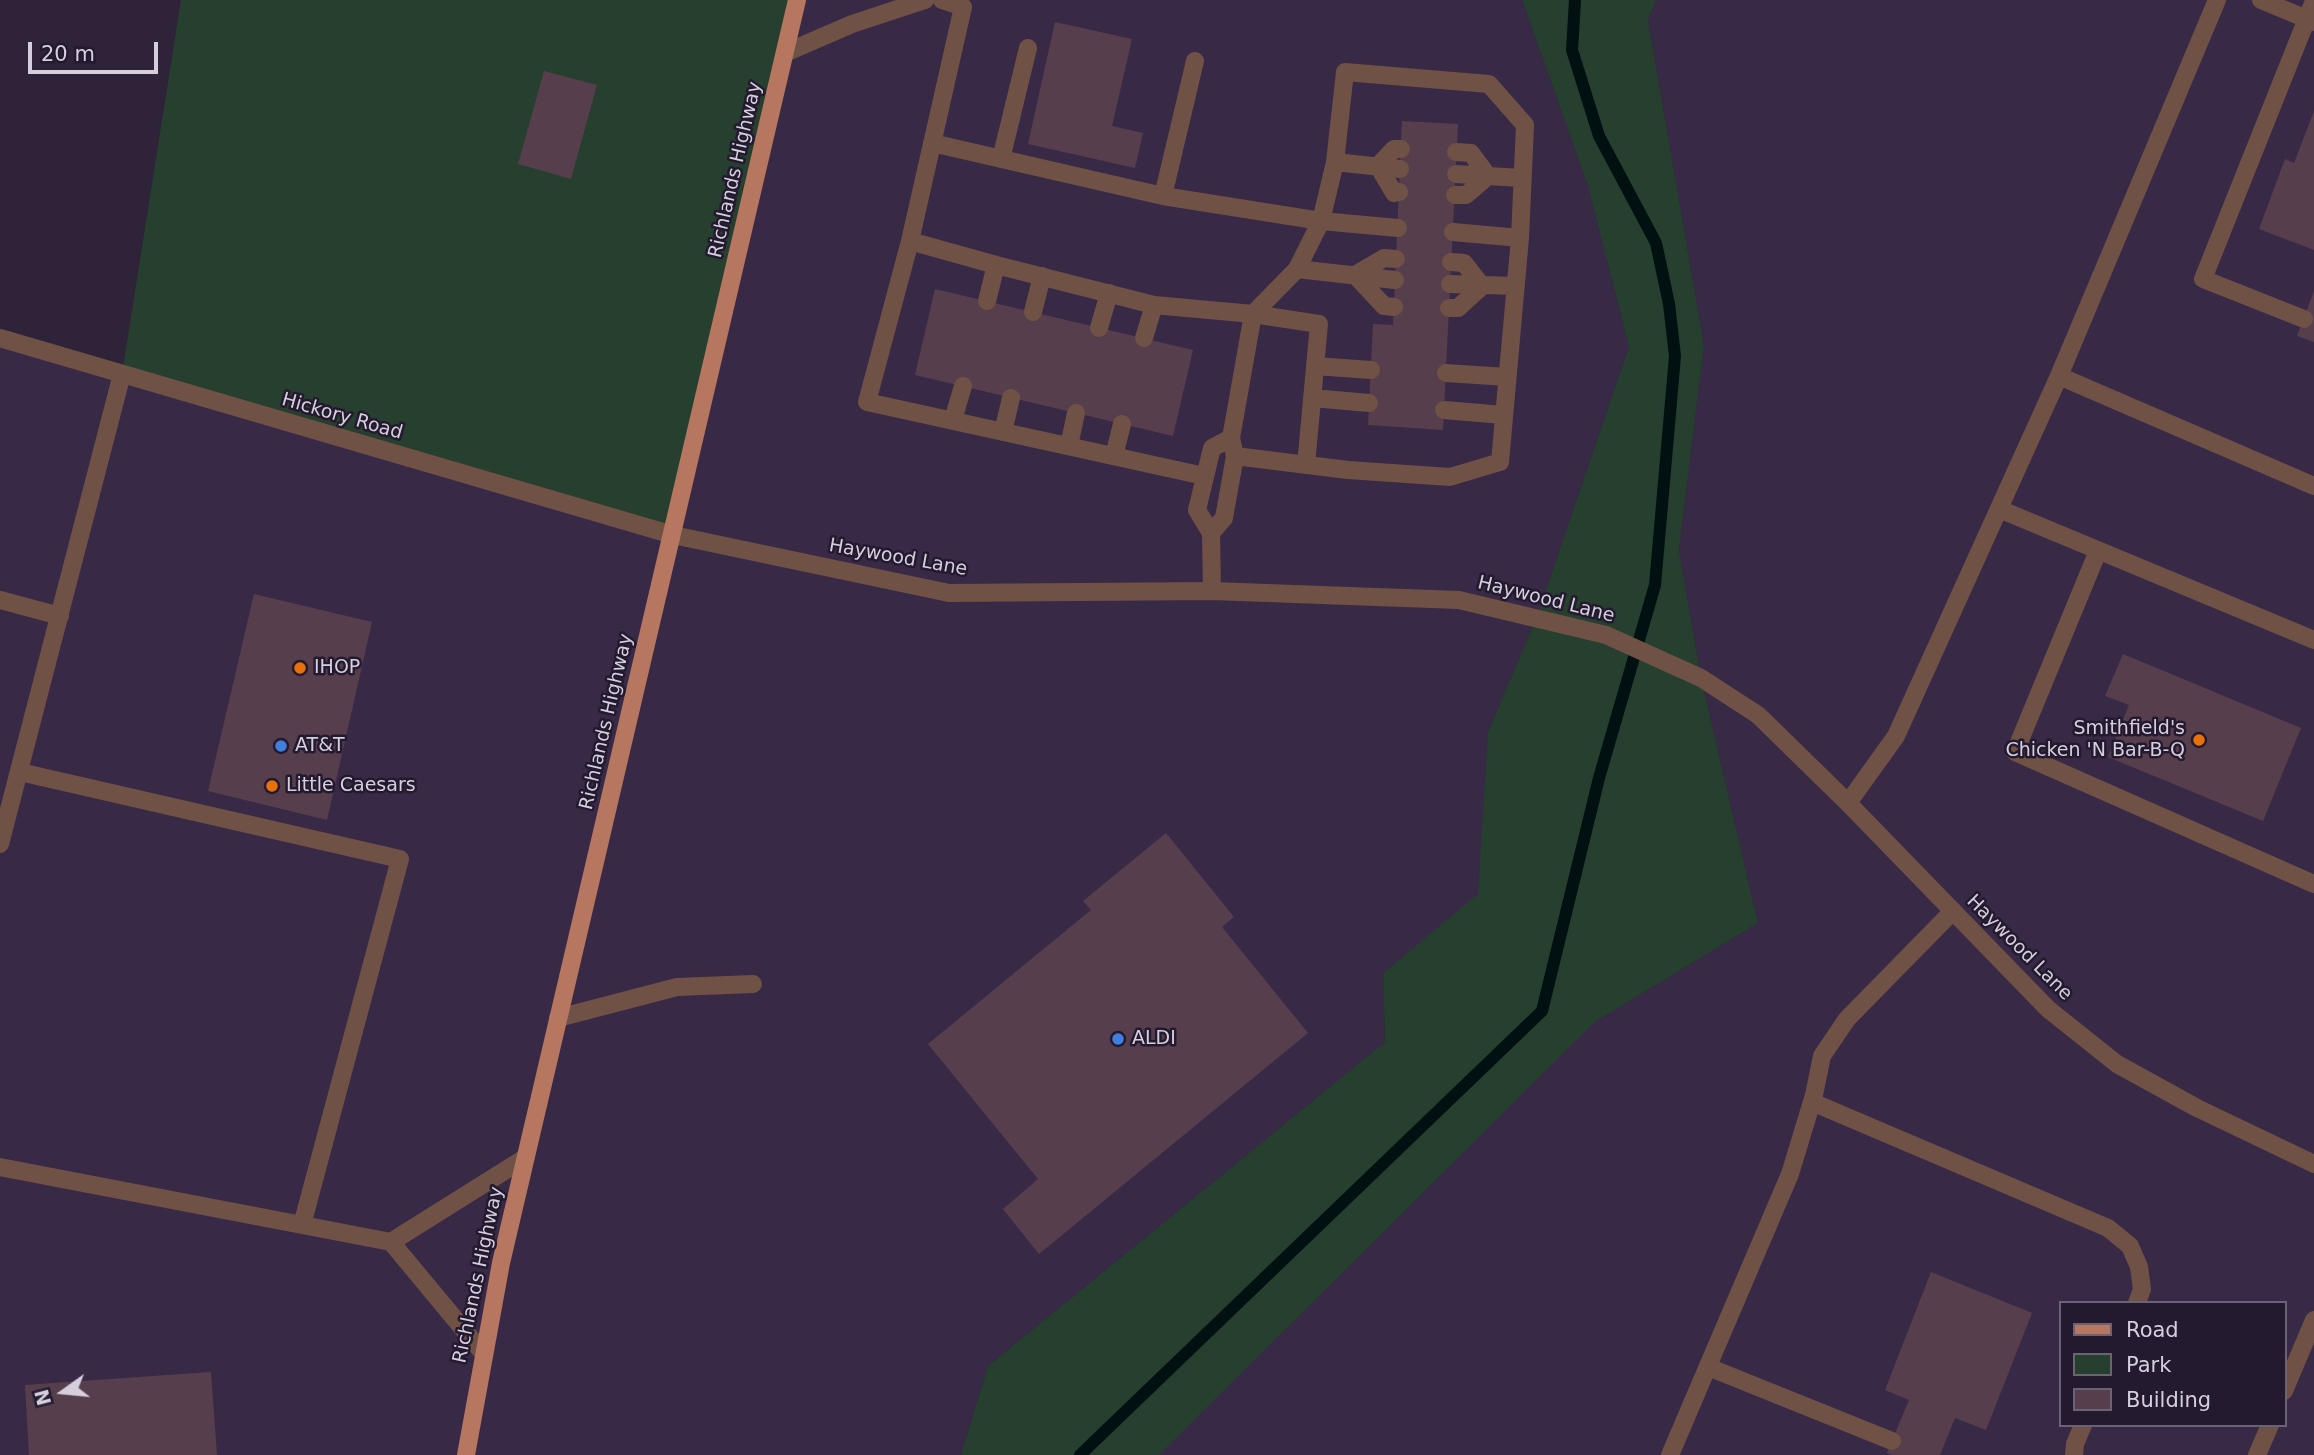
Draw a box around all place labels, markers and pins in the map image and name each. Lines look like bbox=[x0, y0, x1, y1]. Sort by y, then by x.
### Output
place label: IHOP bbox=[314, 657, 360, 679]
marker: IHOP bbox=[292, 660, 308, 676]
place label: Smithfield's Chicken 'N Bar-B-Q bbox=[2005, 718, 2185, 762]
marker: Smithfield's Chicken 'N Bar-B-Q bbox=[2191, 732, 2207, 748]
place label: AT&T bbox=[295, 735, 345, 757]
marker: AT&T bbox=[273, 738, 289, 754]
place label: Little Caesars bbox=[286, 775, 416, 797]
marker: Little Caesars bbox=[264, 778, 280, 794]
place label: ALDI bbox=[1132, 1028, 1176, 1050]
marker: ALDI bbox=[1110, 1031, 1126, 1047]

